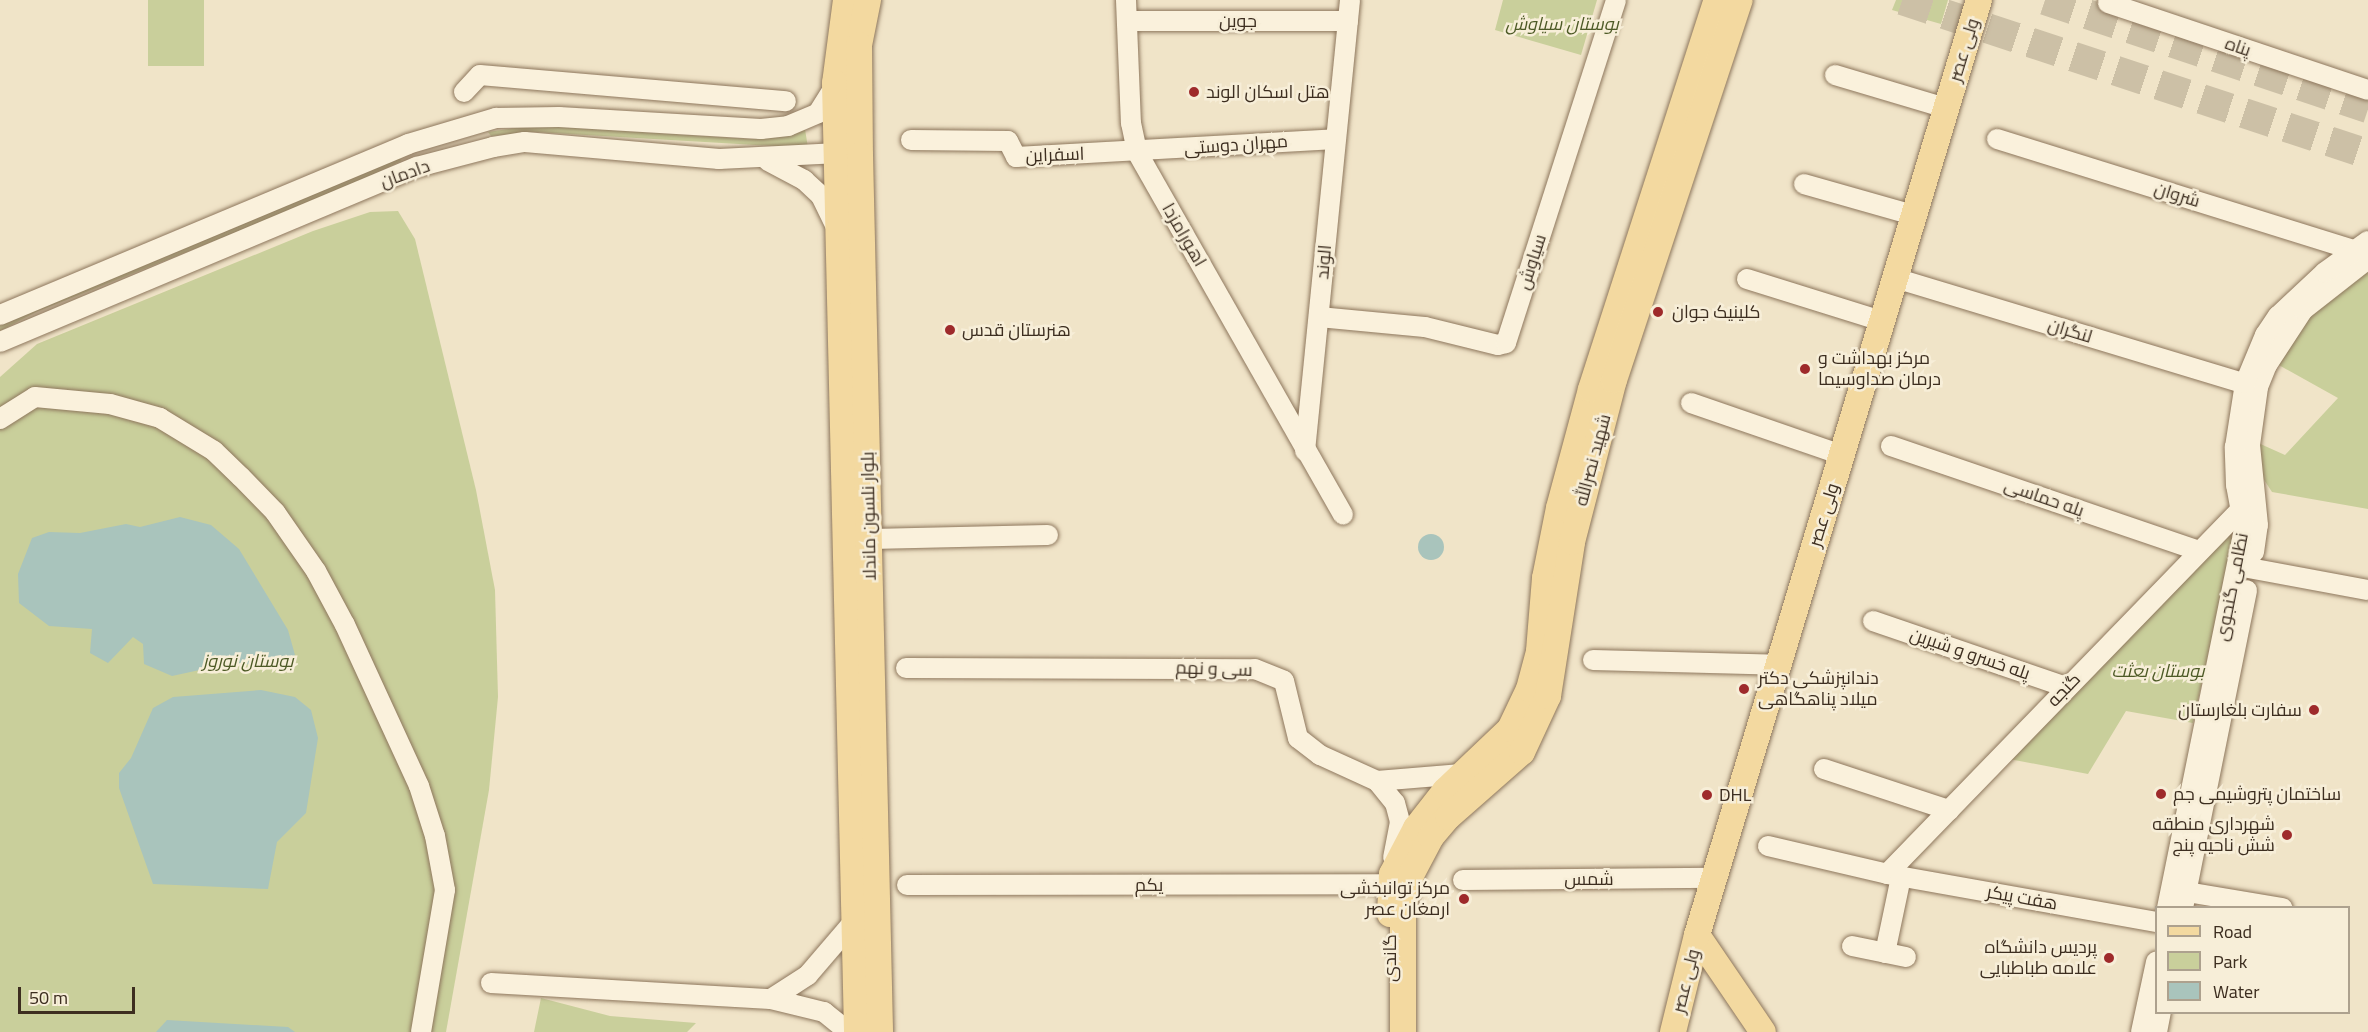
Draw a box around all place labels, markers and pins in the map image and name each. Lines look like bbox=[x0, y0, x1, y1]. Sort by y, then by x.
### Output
place label: هتل اسکان الوند bbox=[1206, 81, 1330, 103]
marker: هتل اسکان الوند bbox=[1187, 85, 1201, 99]
place label: کلینیک جوان bbox=[1672, 301, 1761, 323]
marker: کلینیک جوان bbox=[1649, 303, 1667, 321]
place label: هنرستان قدس bbox=[962, 319, 1071, 341]
marker: هنرستان قدس bbox=[943, 323, 957, 337]
place label: مرکز بهداشت و درمان صداوسیما bbox=[1818, 348, 1941, 391]
marker: مرکز بهداشت و درمان صداوسیما bbox=[1796, 360, 1814, 378]
place label: دندانپزشکی دکتر میلاد پناهگاهی bbox=[1758, 668, 1879, 710]
marker: دندانپزشکی دکتر میلاد پناهگاهی bbox=[1735, 680, 1753, 698]
place label: سفارت بلغارستان bbox=[2178, 699, 2302, 721]
marker: سفارت بلغارستان bbox=[2307, 703, 2321, 717]
place label: ساختمان پتروشیمی جم bbox=[2173, 783, 2341, 805]
place label: DHL bbox=[1719, 784, 1751, 806]
marker: ساختمان پتروشیمی جم bbox=[2154, 787, 2168, 801]
marker: DHL bbox=[1700, 788, 1714, 802]
place label: شهرداری منطقه شش ناحیه پنج bbox=[2152, 814, 2275, 856]
marker: شهرداری منطقه شش ناحیه پنج bbox=[2280, 828, 2294, 842]
place label: مرکز توانبخشی ارمغان عصر bbox=[1340, 878, 1450, 920]
marker: مرکز توانبخشی ارمغان عصر bbox=[1455, 890, 1473, 908]
place label: پردیس دانشگاه علامه طباطبایی bbox=[1980, 937, 2097, 980]
marker: پردیس دانشگاه علامه طباطبایی bbox=[2102, 951, 2116, 965]

